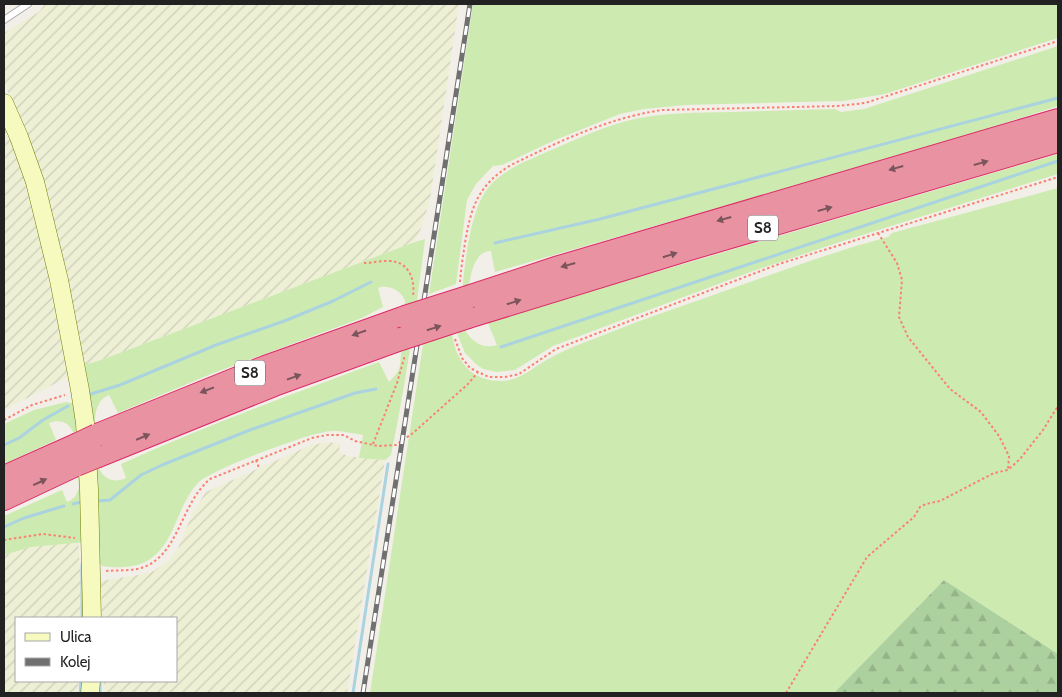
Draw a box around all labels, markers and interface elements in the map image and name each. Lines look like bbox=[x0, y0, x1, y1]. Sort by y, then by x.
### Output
one-way arrow bbox=[974, 159, 989, 167]
one-way arrow bbox=[889, 164, 904, 172]
one-way arrow bbox=[818, 205, 833, 213]
one-way arrow bbox=[716, 215, 731, 223]
road number: S8 bbox=[748, 216, 778, 240]
one-way arrow bbox=[662, 251, 677, 259]
one-way arrow bbox=[560, 261, 575, 269]
one-way arrow bbox=[507, 298, 522, 306]
one-way arrow bbox=[427, 324, 442, 331]
one-way arrow bbox=[351, 329, 366, 337]
road number: S8 bbox=[235, 360, 265, 386]
one-way arrow bbox=[287, 373, 302, 381]
one-way arrow bbox=[200, 386, 214, 394]
one-way arrow bbox=[136, 433, 150, 441]
one-way arrow bbox=[33, 478, 47, 486]
legend bbox=[15, 617, 178, 682]
text: Ulica bbox=[60, 628, 92, 646]
text: Kolej bbox=[60, 653, 91, 671]

